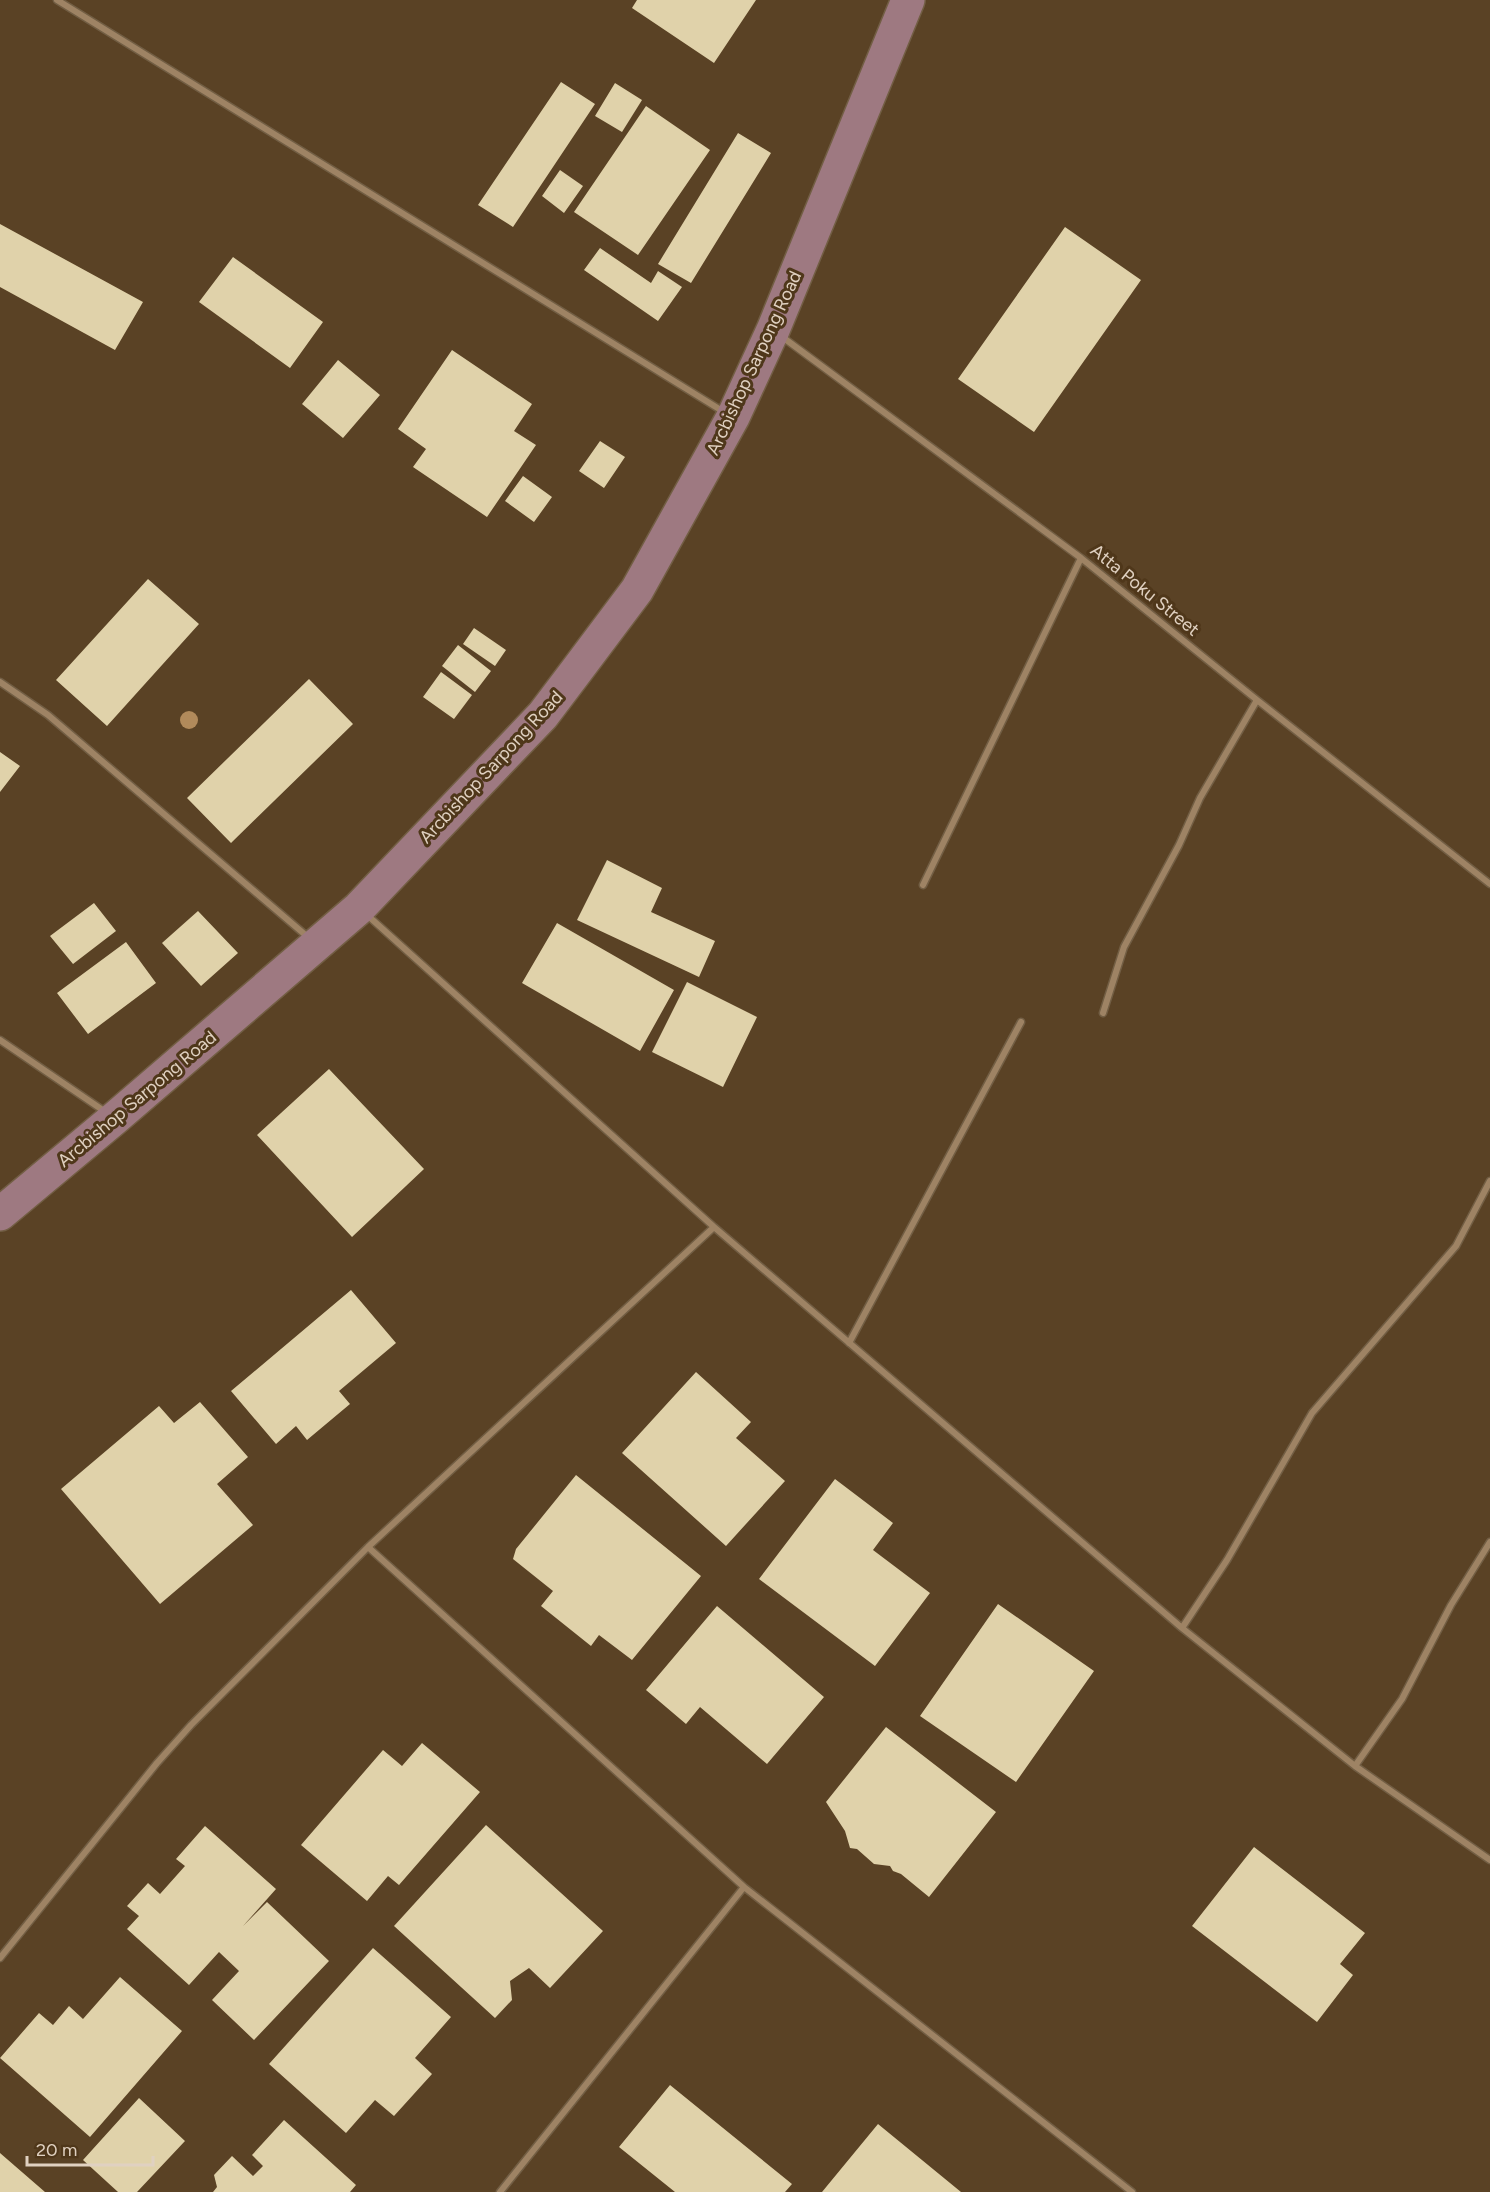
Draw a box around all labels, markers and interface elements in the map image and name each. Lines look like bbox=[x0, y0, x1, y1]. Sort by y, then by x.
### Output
street label: Arcbishop Sarpong Road bbox=[702, 267, 806, 459]
street label: Atta Poku Street bbox=[1086, 539, 1204, 641]
street label: Arcbishop Sarpong Road bbox=[415, 686, 567, 848]
street label: Arcbishop Sarpong Road bbox=[53, 1026, 221, 1172]
scale bar bbox=[27, 2129, 153, 2167]
text: 20 m bbox=[36, 2139, 77, 2161]

